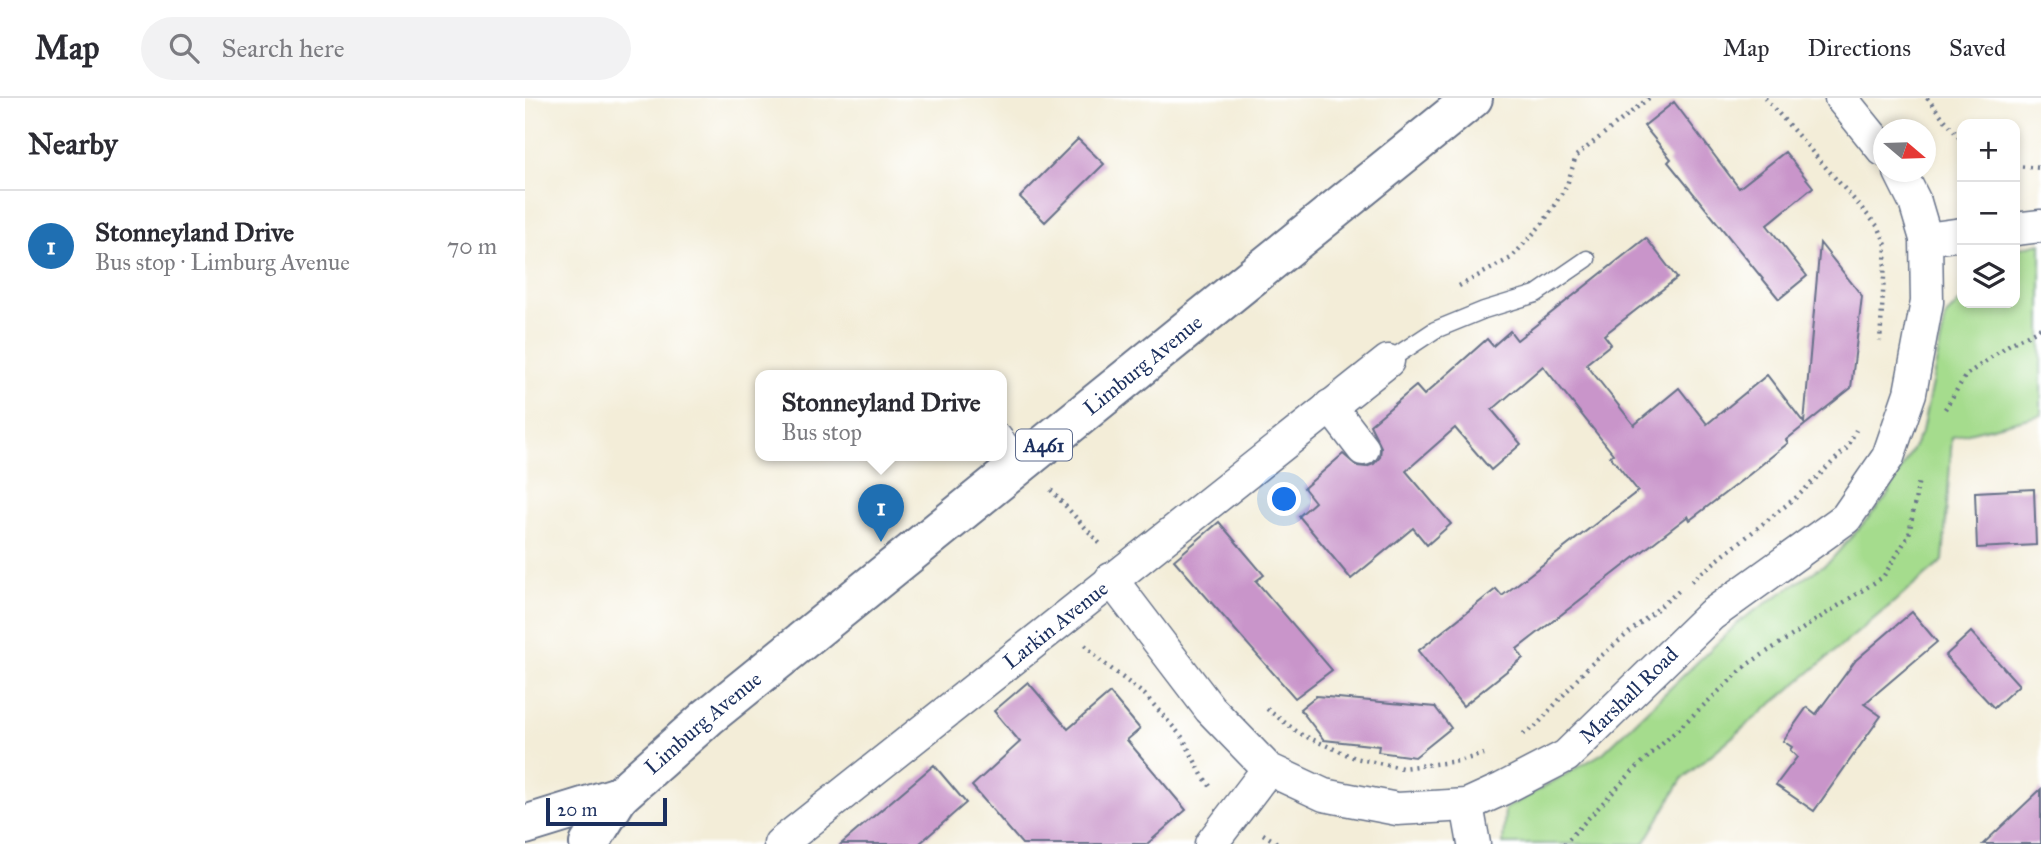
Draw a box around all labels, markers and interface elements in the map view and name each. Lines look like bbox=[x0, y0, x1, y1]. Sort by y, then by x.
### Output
search box bbox=[141, 17, 631, 80]
text: Map bbox=[35, 28, 99, 68]
icon: search bbox=[165, 29, 203, 67]
text: Search here bbox=[221, 32, 345, 64]
text: Map bbox=[1723, 33, 1770, 63]
text: Directions bbox=[1808, 33, 1911, 63]
text: Saved bbox=[1949, 33, 2006, 63]
north arrow bbox=[1873, 119, 1936, 182]
map controls bbox=[1957, 119, 2020, 308]
button: + bbox=[1957, 119, 2020, 182]
text: Nearby bbox=[28, 126, 118, 162]
button: − bbox=[1957, 182, 2020, 245]
text: Stonneyland Drive bbox=[95, 216, 294, 248]
text: 1 bbox=[46, 232, 56, 260]
text: 70 m bbox=[447, 232, 497, 260]
button: layers bbox=[1957, 245, 2020, 308]
text: Bus stop · Limburg Avenue bbox=[95, 248, 350, 276]
street label: Limburg Avenue bbox=[1078, 309, 1208, 421]
popup bbox=[755, 370, 1007, 461]
text: Stonneyland Drive bbox=[781, 386, 981, 418]
text: Bus stop bbox=[781, 418, 862, 446]
road number: A461 bbox=[1016, 430, 1072, 460]
your location bbox=[1267, 482, 1301, 516]
pin: 1 bbox=[858, 484, 904, 542]
street label: Larkin Avenue bbox=[998, 575, 1113, 675]
street label: Marshall Road bbox=[1574, 641, 1684, 749]
street label: Limburg Avenue bbox=[639, 666, 767, 780]
scale bar bbox=[546, 795, 667, 827]
text: 20 m bbox=[557, 798, 598, 821]

